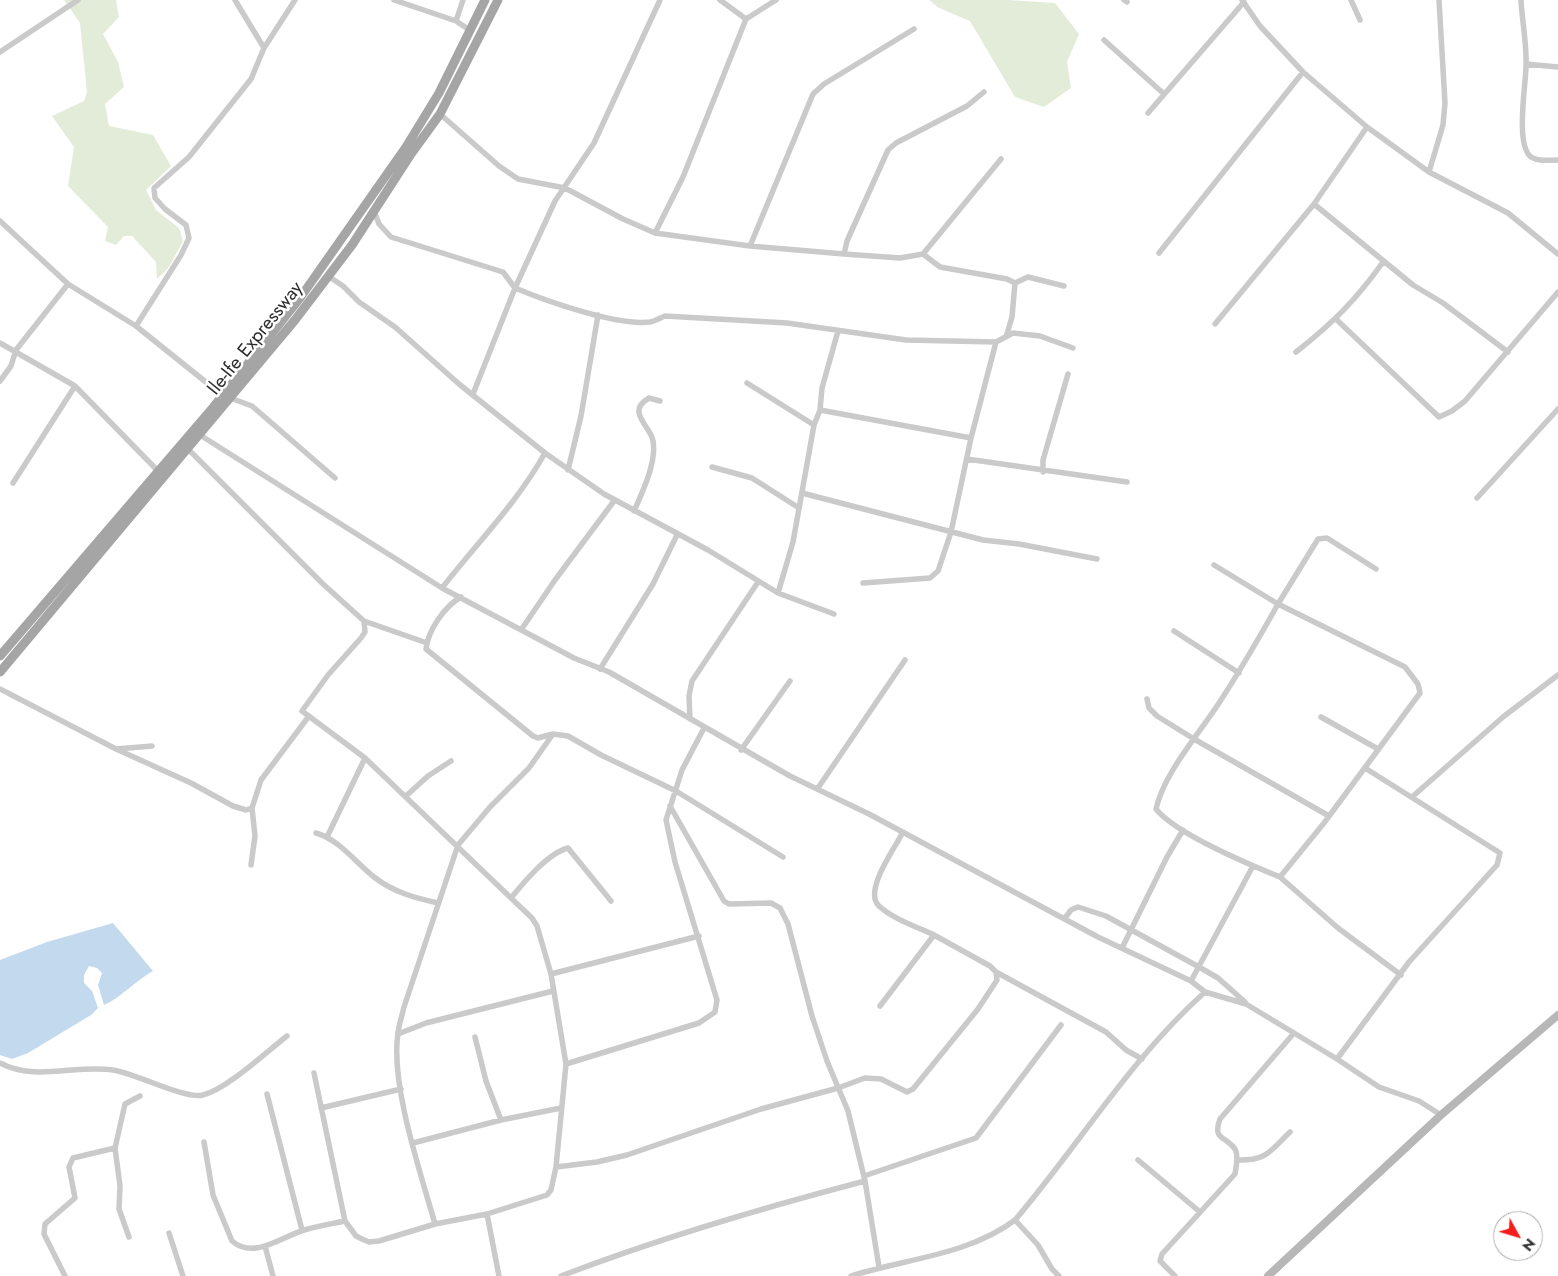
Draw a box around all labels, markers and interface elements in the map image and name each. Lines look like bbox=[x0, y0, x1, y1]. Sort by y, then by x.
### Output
street label: Ile-Ife Expressway bbox=[203, 278, 309, 400]
north arrow bbox=[1493, 1211, 1543, 1261]
text: N bbox=[1518, 1234, 1540, 1255]

